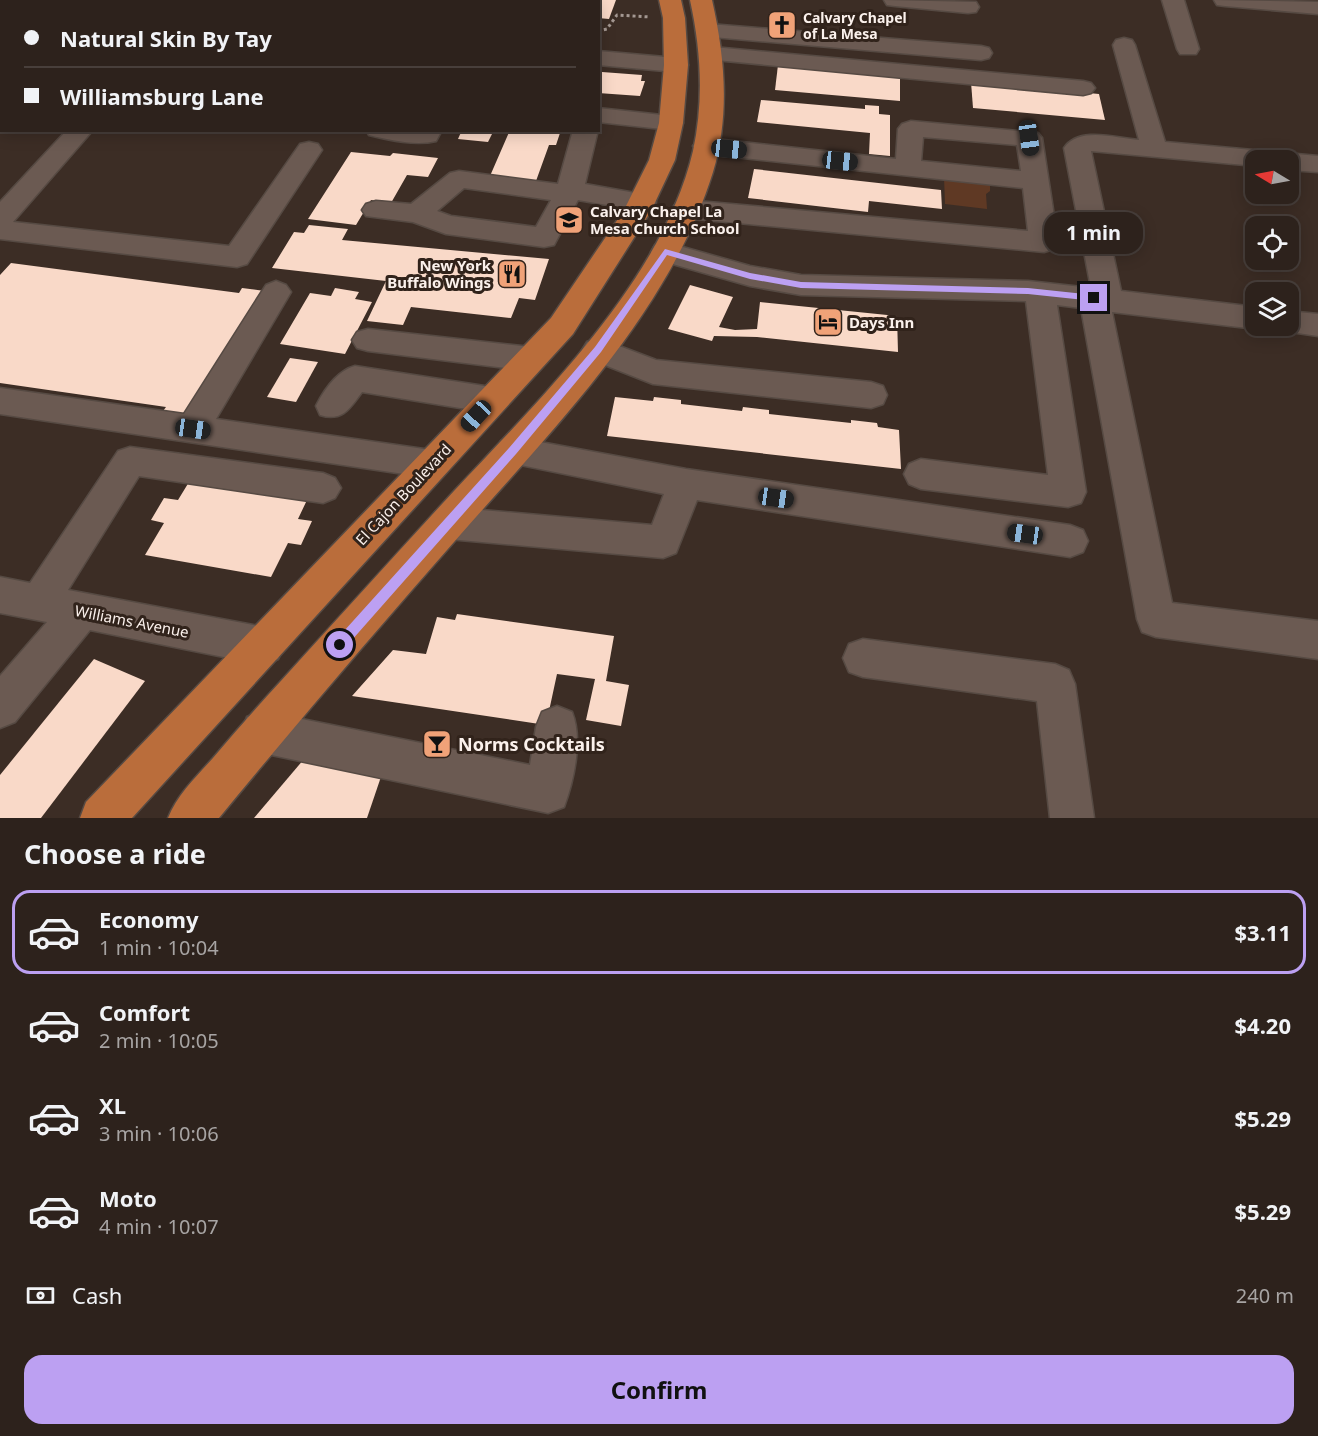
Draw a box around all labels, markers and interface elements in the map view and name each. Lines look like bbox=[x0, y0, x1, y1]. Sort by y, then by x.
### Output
place label: Calvary Chapel of La Mesa bbox=[803, 8, 907, 43]
church icon: Calvary Chapel of La Mesa bbox=[766, 9, 798, 41]
text: Natural Skin By Tay bbox=[60, 23, 272, 53]
text: Williamsburg Lane bbox=[60, 81, 264, 111]
car bbox=[1018, 119, 1040, 157]
car bbox=[710, 138, 748, 160]
car bbox=[821, 150, 859, 172]
north arrow bbox=[1245, 150, 1299, 204]
map controls bbox=[1245, 150, 1299, 336]
place label: Calvary Chapel La Mesa Church School bbox=[590, 201, 739, 238]
school or university icon: Calvary Chapel La Mesa Church School bbox=[553, 204, 585, 236]
callout: 1 min bbox=[1044, 211, 1144, 253]
button: locate bbox=[1245, 216, 1299, 270]
text: 1 min bbox=[1066, 219, 1121, 246]
place label: New York Buffalo Wings bbox=[387, 255, 492, 292]
restaurant icon: New York Buffalo Wings bbox=[496, 258, 528, 290]
button: layers bbox=[1245, 282, 1299, 336]
route end bbox=[1080, 284, 1107, 311]
hotel icon: Days Inn bbox=[812, 306, 844, 338]
place label: Days Inn bbox=[849, 312, 914, 332]
car bbox=[457, 397, 495, 435]
car bbox=[174, 418, 212, 440]
street label: El Cajon Boulevard bbox=[351, 439, 455, 549]
car bbox=[757, 487, 795, 509]
car bbox=[1006, 523, 1044, 545]
street label: Williams Avenue bbox=[73, 600, 191, 642]
route start bbox=[326, 631, 353, 658]
bar icon: Norms Cocktails bbox=[421, 728, 453, 760]
place label: Norms Cocktails bbox=[458, 732, 605, 756]
text: Choose a ride bbox=[24, 835, 206, 872]
text: Economy bbox=[99, 904, 198, 934]
icon: car bbox=[27, 905, 81, 959]
text: $3.11 bbox=[1234, 917, 1291, 947]
text: 1 min · 10:04 bbox=[99, 934, 219, 961]
text: Comfort bbox=[99, 997, 190, 1027]
icon: car bbox=[27, 998, 81, 1052]
text: $4.20 bbox=[1234, 1010, 1291, 1040]
text: 2 min · 10:05 bbox=[99, 1027, 219, 1054]
text: XL bbox=[99, 1090, 126, 1120]
icon: car bbox=[27, 1091, 81, 1145]
text: $5.29 bbox=[1234, 1103, 1291, 1133]
text: 3 min · 10:06 bbox=[99, 1120, 219, 1147]
text: Moto bbox=[99, 1183, 157, 1213]
icon: car bbox=[27, 1184, 81, 1238]
text: $5.29 bbox=[1234, 1196, 1291, 1226]
text: 4 min · 10:07 bbox=[99, 1213, 219, 1240]
icon: cash bbox=[24, 1279, 57, 1312]
text: Cash bbox=[72, 1280, 122, 1310]
text: 240 m bbox=[1236, 1282, 1294, 1309]
button: Confirm bbox=[24, 1355, 1294, 1424]

